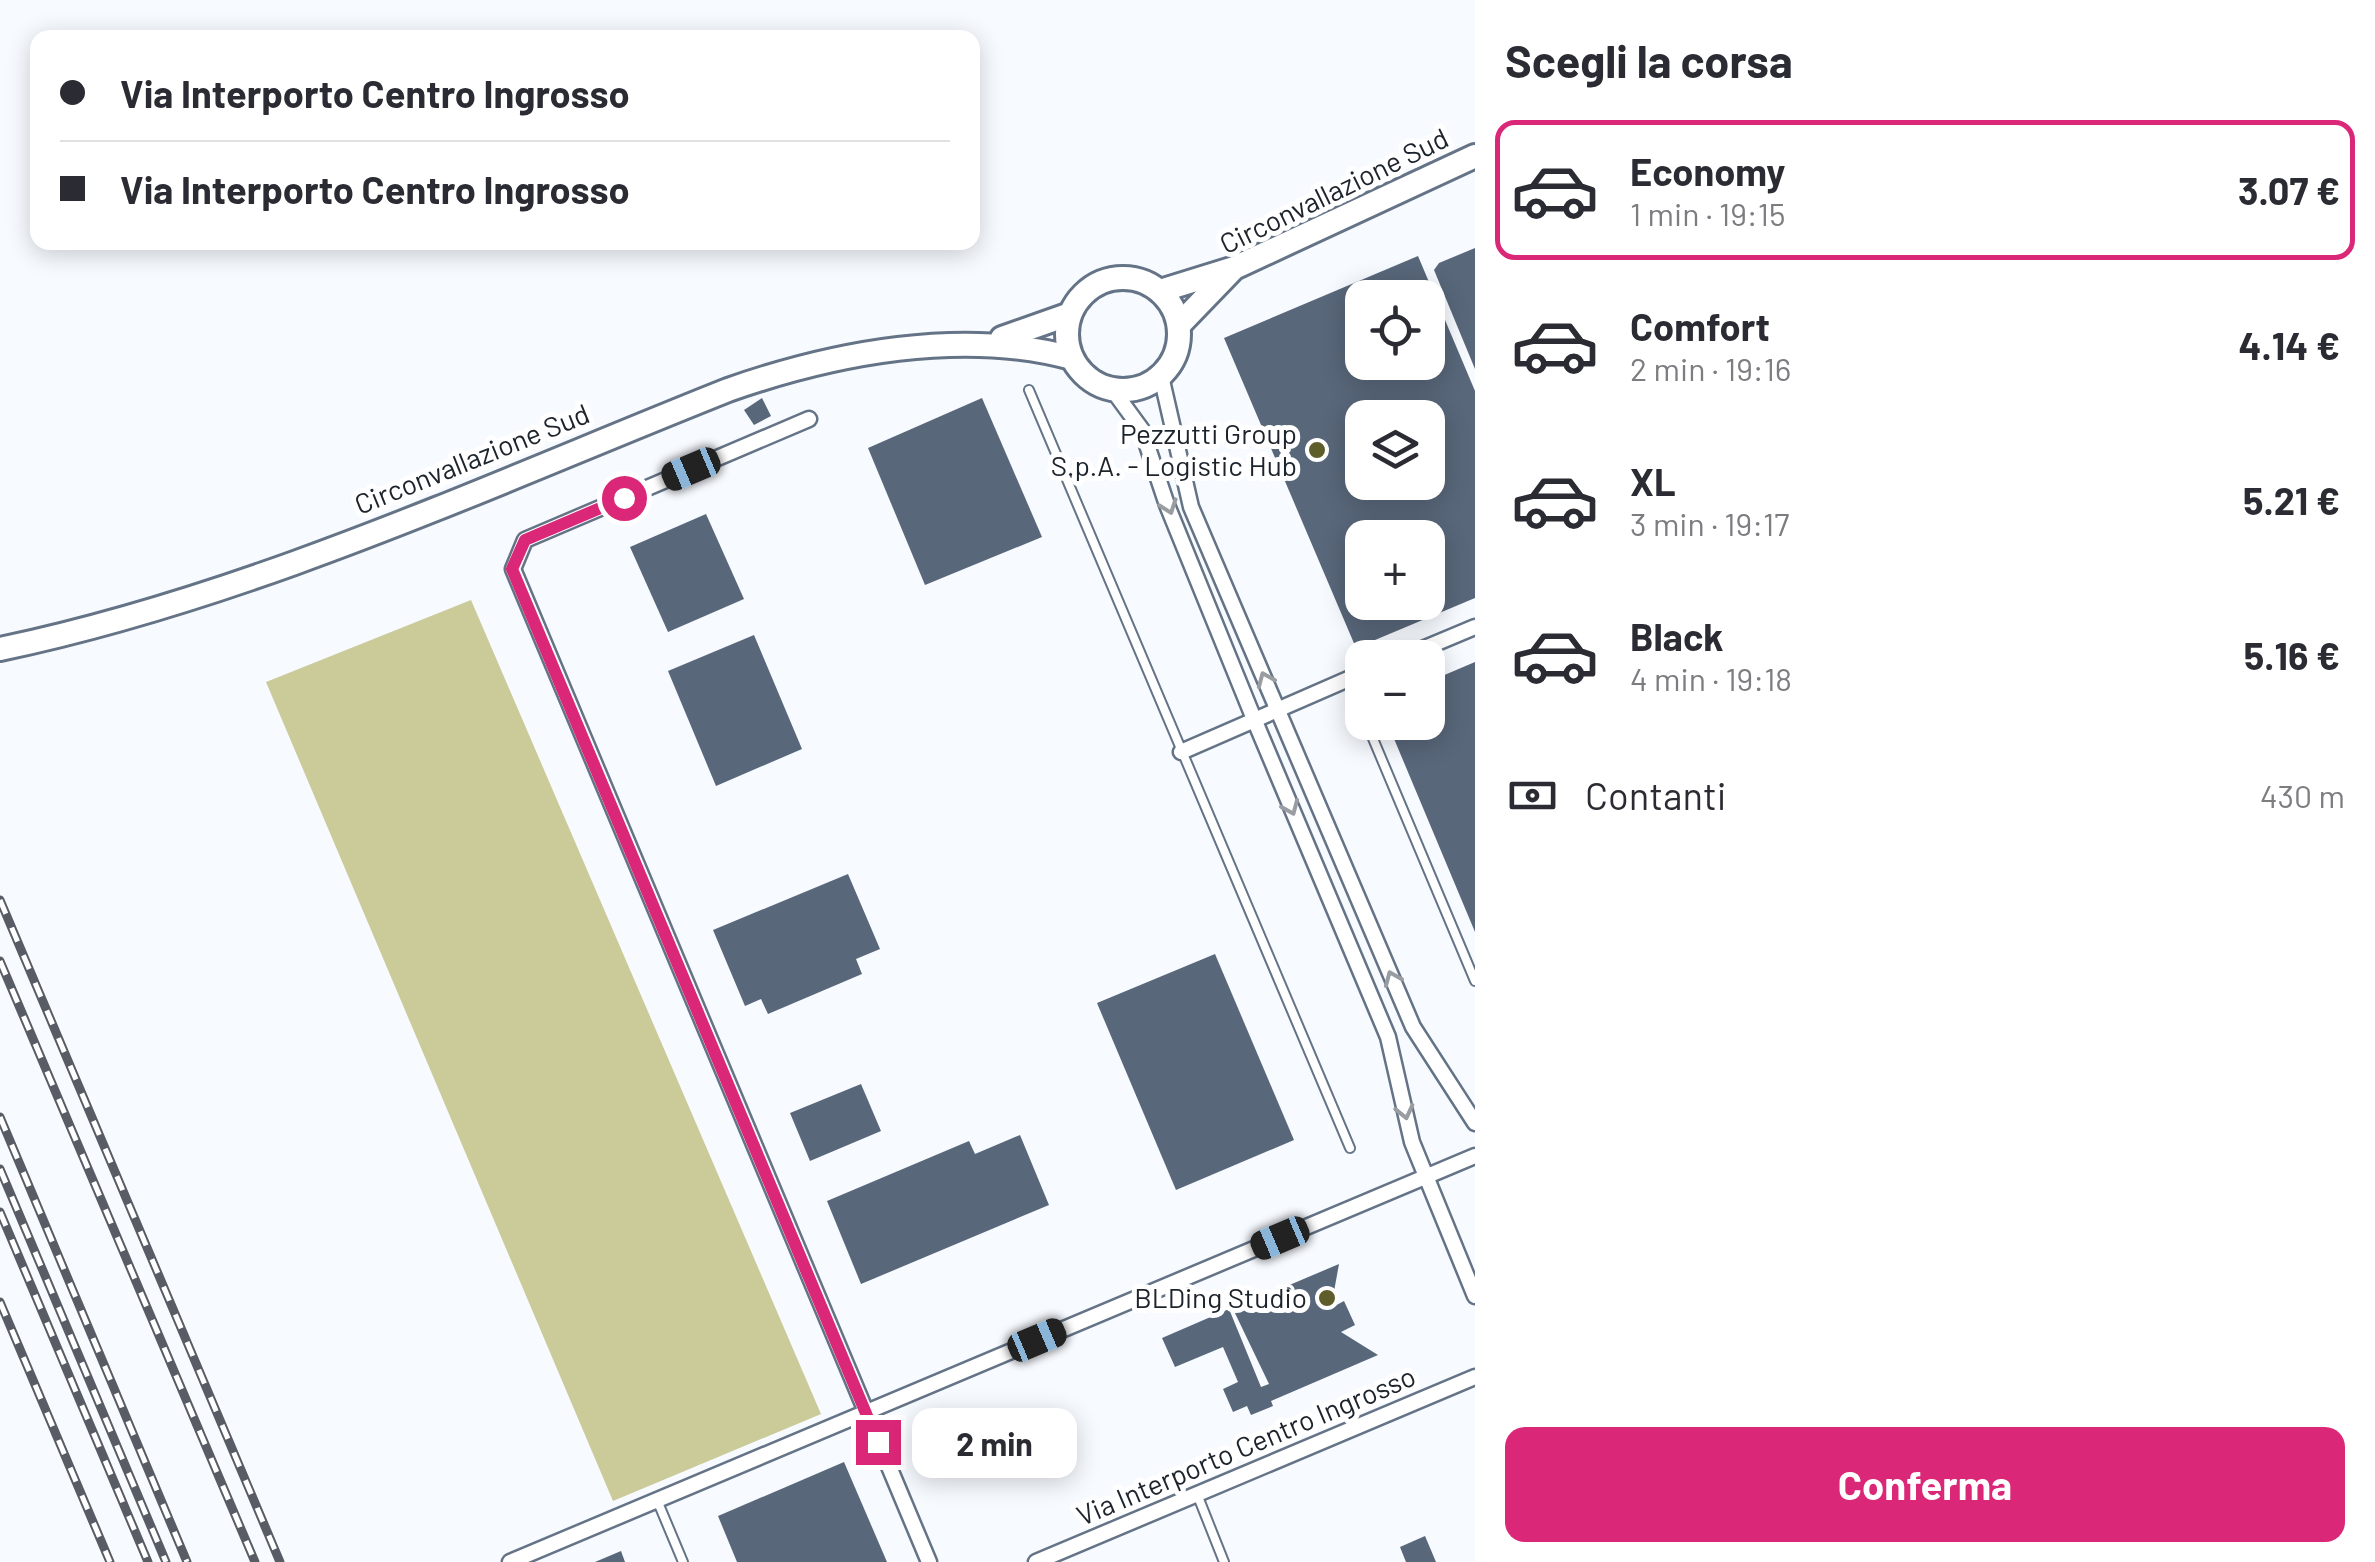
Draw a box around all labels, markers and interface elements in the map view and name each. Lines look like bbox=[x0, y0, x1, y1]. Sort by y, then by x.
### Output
text: Scegli la corsa bbox=[1505, 33, 1793, 87]
text: Via Interporto Centro Ingrosso bbox=[120, 70, 630, 116]
street label: Circonvallazione Sud bbox=[1214, 120, 1453, 260]
icon: car bbox=[1510, 145, 1600, 235]
text: Economy bbox=[1630, 148, 1785, 194]
text: Via Interporto Centro Ingrosso bbox=[120, 166, 630, 212]
text: 3.07 € bbox=[2238, 167, 2340, 213]
text: 1 min · 19:15 bbox=[1630, 194, 1785, 232]
map controls bbox=[1345, 280, 1445, 740]
button: locate bbox=[1345, 280, 1445, 380]
icon: car bbox=[1510, 300, 1600, 390]
text: Comfort bbox=[1630, 303, 1770, 349]
text: 4.14 € bbox=[2239, 322, 2340, 368]
text: 2 min · 19:16 bbox=[1630, 349, 1791, 387]
street label: Circonvallazione Sud bbox=[349, 395, 594, 521]
button: layers bbox=[1345, 400, 1445, 500]
place label: Pezzutti Group S.p.A. - Logistic Hub bbox=[1051, 416, 1297, 482]
marker: Pezzutti Group S.p.A. - Logistic Hub bbox=[1306, 439, 1328, 461]
car bbox=[658, 443, 724, 495]
icon: car bbox=[1510, 455, 1600, 545]
text: XL bbox=[1630, 458, 1676, 504]
route start bbox=[602, 476, 647, 521]
text: 5.21 € bbox=[2243, 477, 2340, 523]
one-way arrow bbox=[1157, 498, 1178, 515]
text: 3 min · 19:17 bbox=[1630, 504, 1789, 542]
button: + bbox=[1345, 520, 1445, 620]
icon: car bbox=[1510, 610, 1600, 700]
text: Black bbox=[1630, 613, 1724, 659]
text: 5.16 € bbox=[2244, 632, 2340, 678]
button: − bbox=[1345, 640, 1445, 740]
text: 4 min · 19:18 bbox=[1630, 659, 1792, 697]
one-way arrow bbox=[1257, 671, 1277, 689]
icon: cash bbox=[1505, 768, 1560, 823]
text: Contanti bbox=[1585, 772, 1726, 818]
text: 430 m bbox=[2260, 776, 2345, 814]
one-way arrow bbox=[1279, 798, 1299, 816]
one-way arrow bbox=[1384, 970, 1404, 988]
one-way arrow bbox=[1393, 1103, 1414, 1120]
car bbox=[1247, 1212, 1313, 1264]
place label: BLDing Studio bbox=[1134, 1280, 1307, 1314]
marker: BLDing Studio bbox=[1316, 1287, 1338, 1309]
car bbox=[1004, 1314, 1070, 1366]
street label: Via Interporto Centro Ingrosso bbox=[1071, 1358, 1420, 1532]
callout: 2 min bbox=[913, 1407, 1078, 1477]
route end bbox=[856, 1420, 901, 1465]
text: 2 min bbox=[956, 1424, 1033, 1462]
button: Conferma bbox=[1505, 1427, 2345, 1542]

